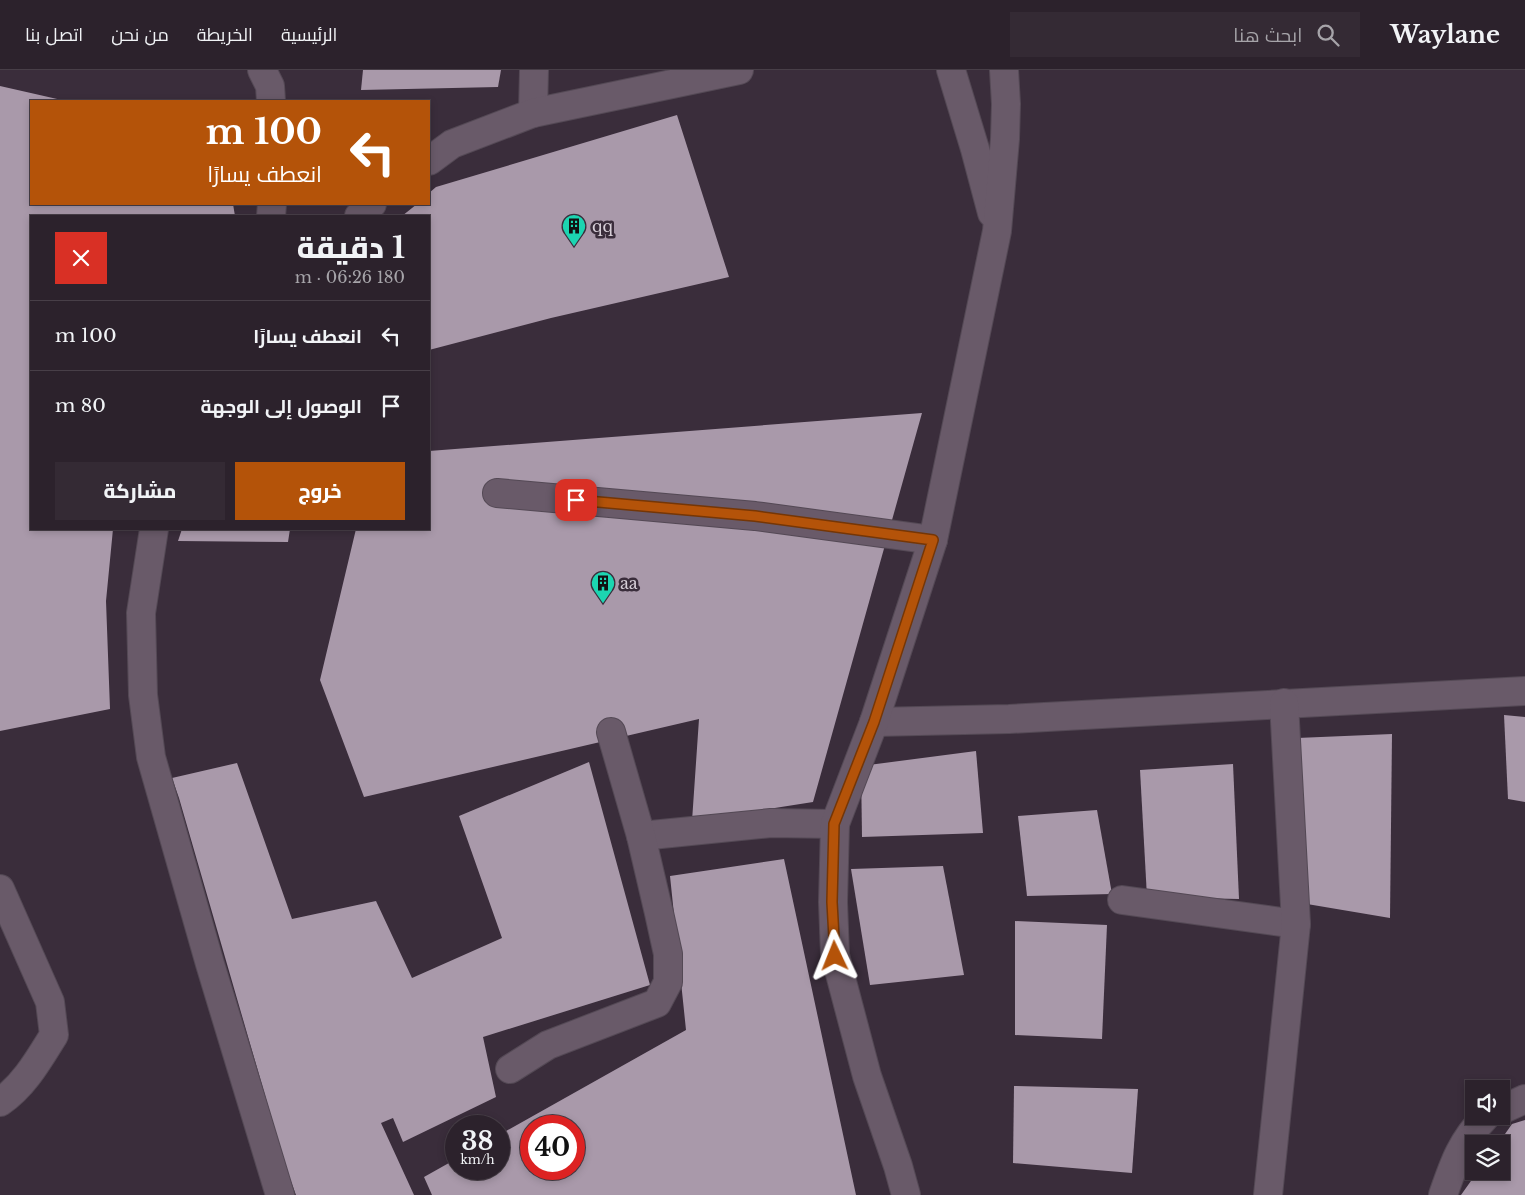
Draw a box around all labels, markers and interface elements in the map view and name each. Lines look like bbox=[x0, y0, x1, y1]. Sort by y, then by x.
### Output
search box bbox=[1010, 12, 1360, 57]
text: Waylane bbox=[1390, 20, 1500, 49]
icon: search bbox=[1314, 21, 1342, 49]
text: اتصل بنا bbox=[25, 24, 83, 46]
text: من نحن bbox=[111, 24, 169, 46]
text: الخريطة bbox=[197, 24, 253, 46]
text: الرئيسية bbox=[281, 24, 337, 46]
text: ابحث هنا bbox=[1233, 24, 1302, 47]
text: 100 m bbox=[206, 110, 322, 153]
icon: left bbox=[340, 120, 405, 185]
text: انعطف يسارًا bbox=[207, 161, 322, 188]
building icon: qq bbox=[561, 213, 587, 247]
place label: qq bbox=[592, 216, 613, 236]
text: 1 دقيقة bbox=[297, 229, 405, 266]
button: close bbox=[55, 232, 107, 284]
text: 180 m · 06:26 bbox=[295, 267, 405, 287]
icon: left bbox=[377, 322, 405, 350]
text: 100 m bbox=[55, 324, 116, 347]
text: انعطف يسارًا bbox=[253, 325, 362, 348]
icon: arrive bbox=[377, 392, 405, 420]
text: 80 m bbox=[55, 394, 106, 417]
text: الوصول إلى الوجهة bbox=[201, 395, 362, 418]
button: مشاركة bbox=[55, 462, 225, 520]
button: خروج bbox=[235, 462, 405, 520]
pin bbox=[555, 479, 597, 521]
icon: arrive bbox=[562, 486, 590, 514]
building icon: aa bbox=[590, 570, 616, 604]
place label: aa bbox=[620, 573, 638, 593]
position arrow bbox=[808, 929, 860, 981]
map controls bbox=[1465, 1080, 1510, 1180]
button: sound bbox=[1465, 1080, 1510, 1125]
speed limit sign: 40 bbox=[520, 1115, 585, 1180]
text: 38 bbox=[462, 1126, 493, 1157]
button: layers bbox=[1465, 1135, 1510, 1180]
text: km/h bbox=[460, 1152, 495, 1167]

